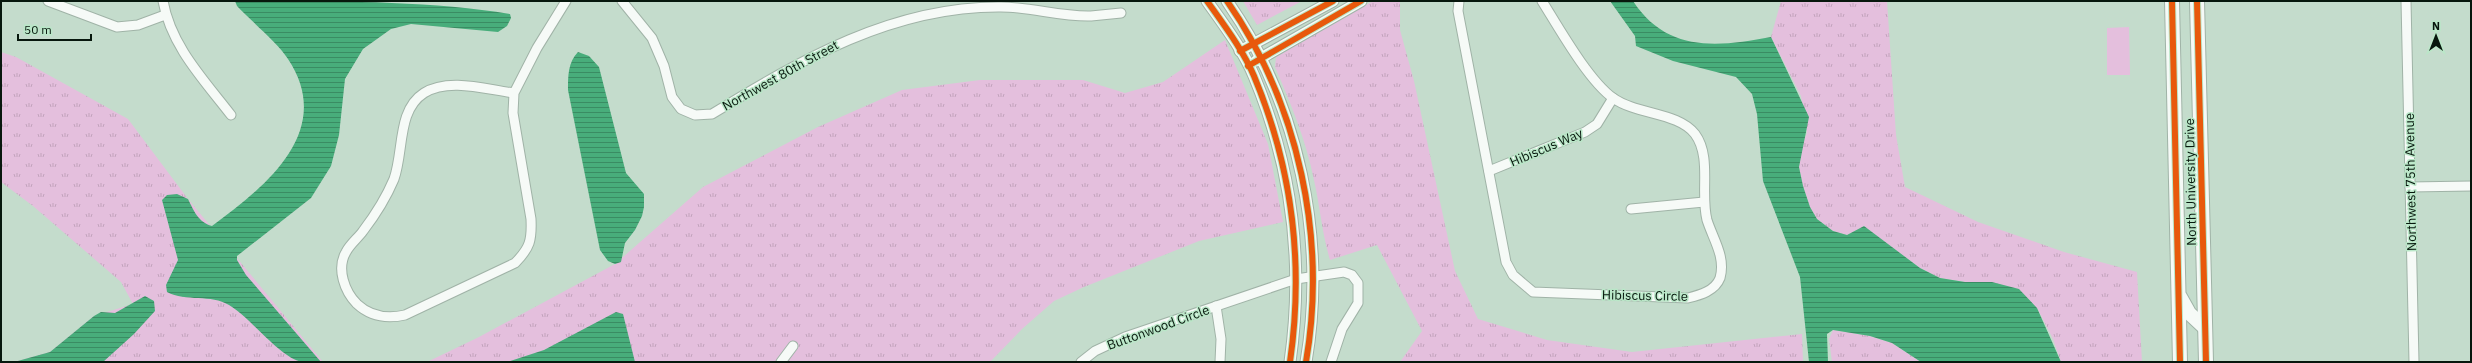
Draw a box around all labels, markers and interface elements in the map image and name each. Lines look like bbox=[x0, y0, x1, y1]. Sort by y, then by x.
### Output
scale bar bbox=[18, 16, 91, 42]
north arrow bbox=[2416, 16, 2456, 56]
text: N bbox=[2432, 19, 2440, 33]
text: 50 m bbox=[24, 22, 52, 37]
street label: Northwest 80th Street bbox=[719, 36, 841, 114]
street label: Northwest 75th Avenue bbox=[2401, 113, 2420, 251]
street label: North University Drive bbox=[2181, 118, 2200, 246]
street label: Hibiscus Way bbox=[1507, 124, 1586, 170]
street label: Hibiscus Circle bbox=[1602, 286, 1688, 305]
street label: Buttonwood Circle bbox=[1105, 301, 1212, 354]

